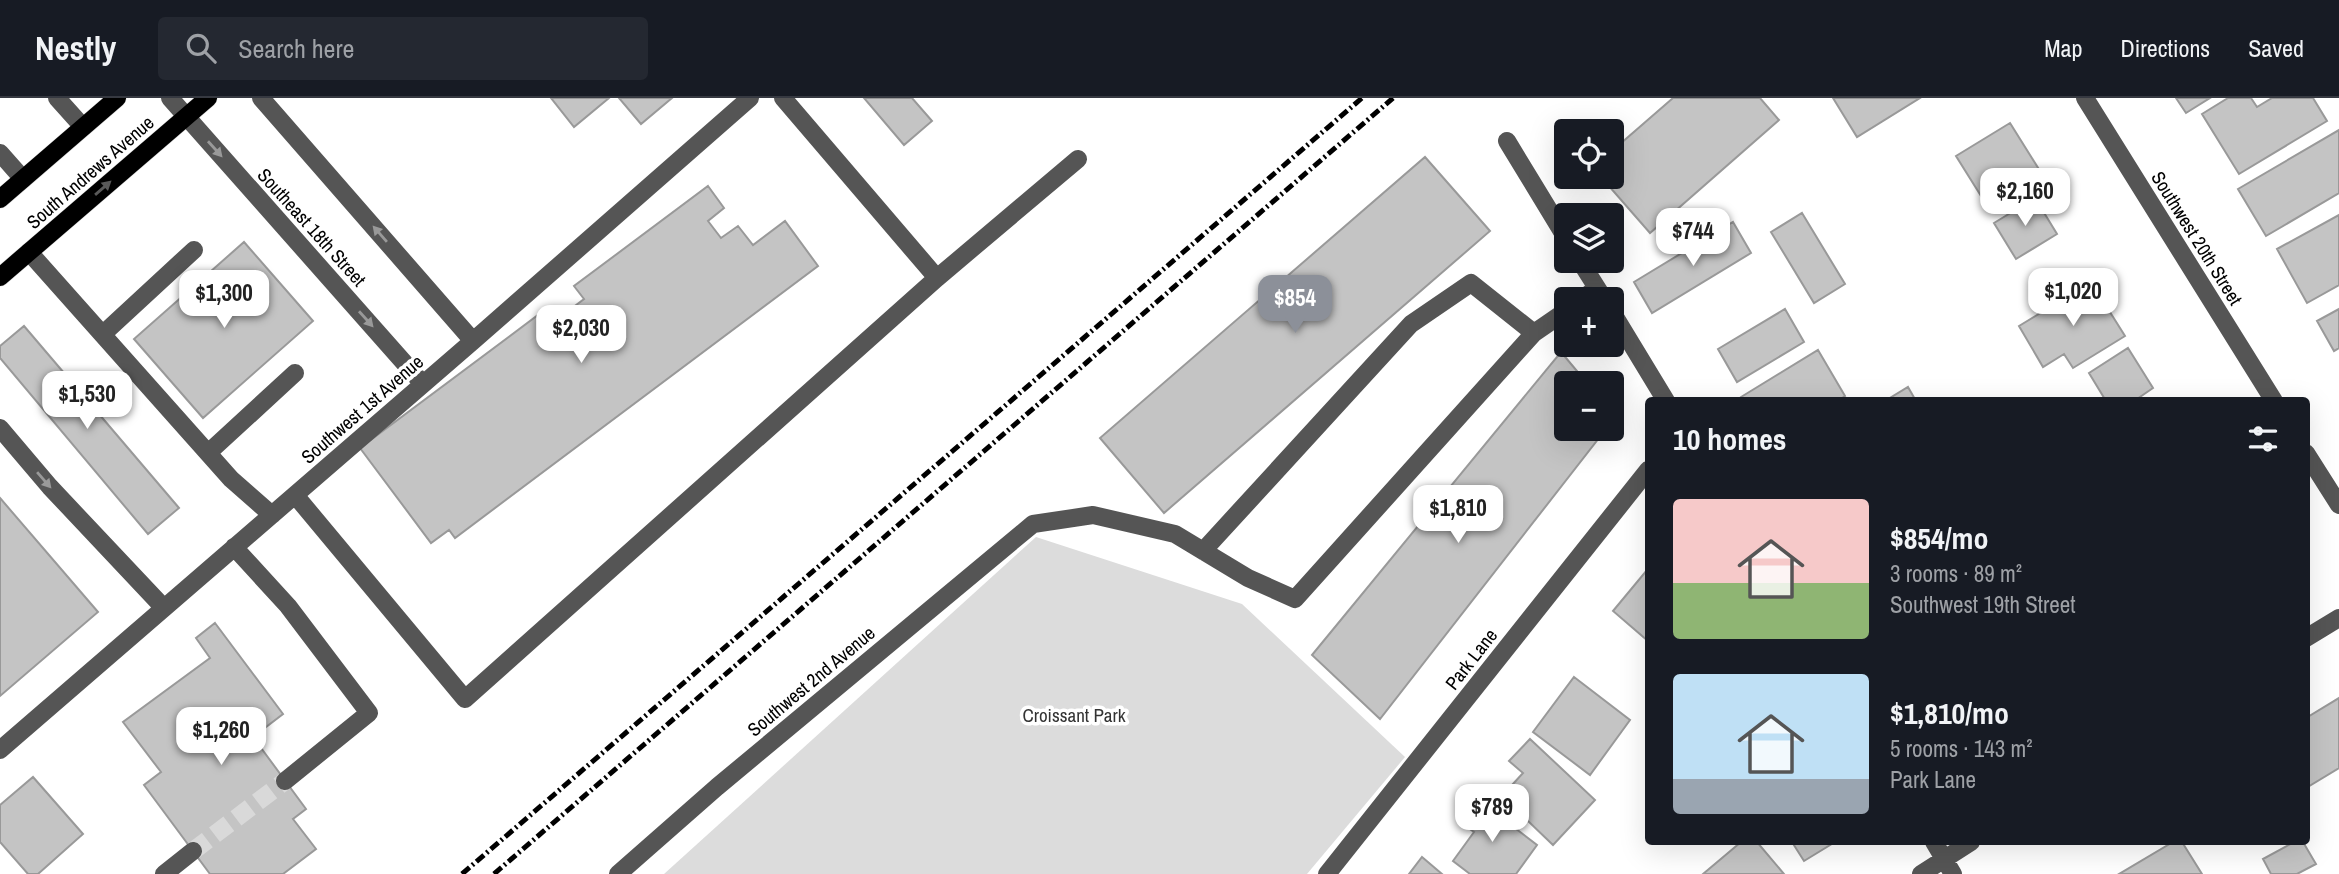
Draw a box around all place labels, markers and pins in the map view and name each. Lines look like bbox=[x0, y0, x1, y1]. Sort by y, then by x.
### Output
pin: $2,160 bbox=[1968, 169, 2082, 228]
pin: $744 bbox=[1652, 208, 1734, 268]
pin: $1,020 bbox=[2016, 268, 2130, 328]
pin: $1,300 bbox=[167, 271, 281, 330]
pin: $854 bbox=[1254, 275, 1336, 335]
pin: $2,030 bbox=[524, 306, 638, 365]
pin: $1,530 bbox=[30, 372, 144, 431]
pin: $1,810 bbox=[1401, 486, 1515, 545]
pin: $1,260 bbox=[164, 708, 278, 767]
pin: $789 bbox=[1451, 784, 1533, 844]

